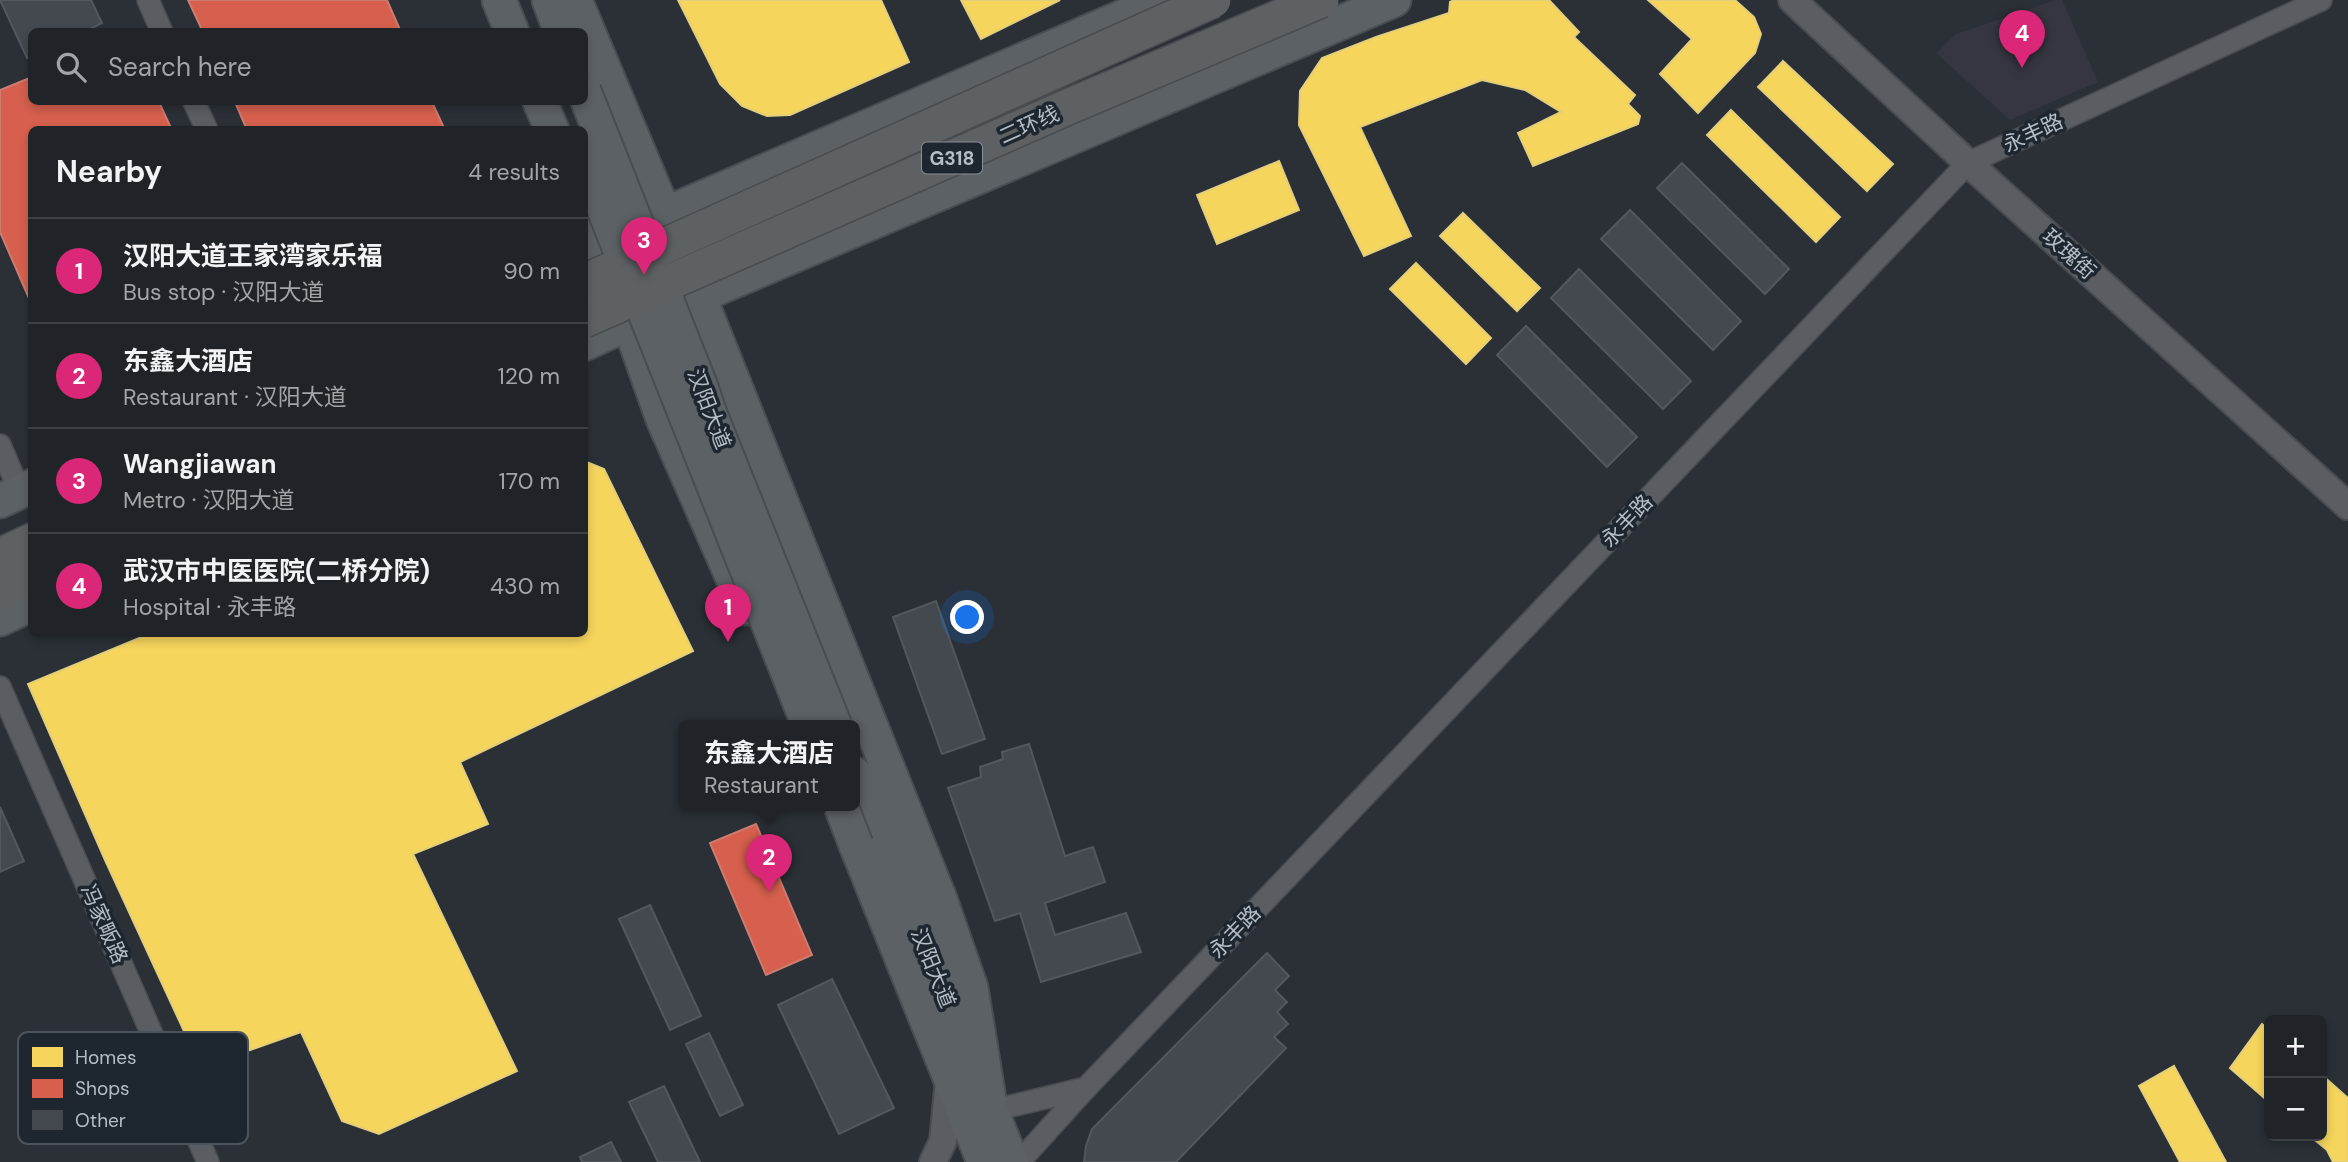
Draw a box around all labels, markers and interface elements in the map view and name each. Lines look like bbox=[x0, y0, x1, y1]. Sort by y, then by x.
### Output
pin: 4 bbox=[1999, 10, 2045, 68]
search box bbox=[28, 28, 588, 105]
icon: search bbox=[52, 48, 90, 86]
text: Search here bbox=[108, 50, 251, 84]
street label: 二环线 bbox=[995, 99, 1063, 151]
street label: 永丰路 bbox=[1999, 107, 2067, 159]
road number: G318 bbox=[922, 142, 982, 174]
text: Nearby bbox=[56, 152, 162, 191]
text: 4 results bbox=[468, 157, 560, 187]
pin: 3 bbox=[621, 217, 667, 275]
street label: 玫瑰街 bbox=[2036, 223, 2102, 285]
text: 汉阳大道王家湾家乐福 bbox=[123, 239, 383, 273]
text: 1 bbox=[75, 256, 83, 286]
text: 90 m bbox=[503, 256, 560, 286]
text: Bus stop · 汉阳大道 bbox=[123, 277, 324, 307]
text: 东鑫大酒店 bbox=[123, 344, 253, 378]
text: 2 bbox=[72, 361, 86, 391]
text: 120 m bbox=[497, 361, 560, 391]
street label: 汉阳大道 bbox=[681, 365, 737, 453]
text: Restaurant · 汉阳大道 bbox=[123, 382, 347, 412]
text: Wangjiawan bbox=[123, 447, 277, 481]
text: 3 bbox=[72, 466, 86, 496]
text: 170 m bbox=[499, 466, 560, 496]
text: Metro · 汉阳大道 bbox=[123, 485, 295, 515]
street label: 永丰路 bbox=[1595, 489, 1659, 553]
text: 武汉市中医医院(二桥分院) bbox=[123, 554, 430, 588]
text: 4 bbox=[72, 571, 86, 601]
text: 430 m bbox=[490, 571, 560, 601]
pin: 1 bbox=[705, 584, 751, 642]
text: Hospital · 永丰路 bbox=[123, 592, 296, 622]
your location bbox=[950, 600, 984, 634]
popup bbox=[678, 720, 860, 811]
text: 东鑫大酒店 bbox=[704, 736, 834, 770]
text: Restaurant bbox=[704, 770, 819, 800]
pin: 2 bbox=[746, 834, 792, 892]
street label: 冯家畈路 bbox=[74, 880, 134, 968]
street label: 永丰路 bbox=[1203, 900, 1267, 964]
street label: 汉阳大道 bbox=[904, 924, 962, 1012]
map controls bbox=[2264, 1015, 2327, 1141]
button: + bbox=[2264, 1015, 2327, 1078]
legend bbox=[18, 1032, 248, 1144]
text: Homes bbox=[75, 1045, 136, 1070]
text: Shops bbox=[75, 1076, 130, 1101]
button: − bbox=[2264, 1078, 2327, 1141]
text: Other bbox=[75, 1108, 126, 1133]

